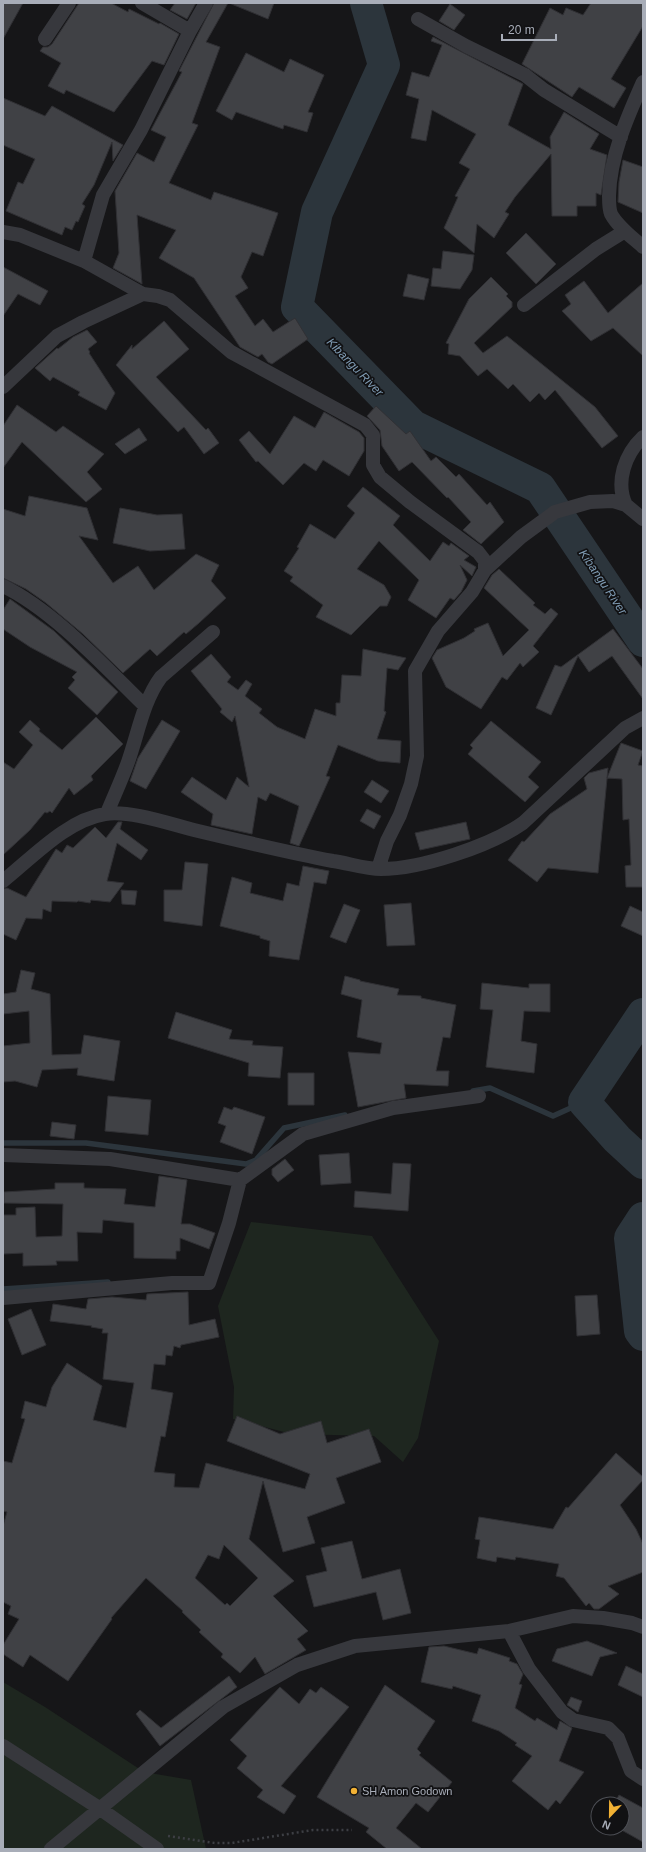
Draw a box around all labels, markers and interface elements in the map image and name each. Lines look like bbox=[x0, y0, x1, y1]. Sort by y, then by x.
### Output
scale bar bbox=[502, 16, 556, 42]
text: 20 m bbox=[508, 23, 535, 37]
water label: Kibangu River bbox=[324, 335, 387, 400]
water label: Kibangu River bbox=[576, 547, 630, 618]
place label: SH Amon Godown bbox=[362, 1785, 453, 1797]
marker: SH Amon Godown bbox=[349, 1786, 359, 1796]
north arrow bbox=[590, 1796, 630, 1836]
text: N bbox=[600, 1818, 612, 1832]

